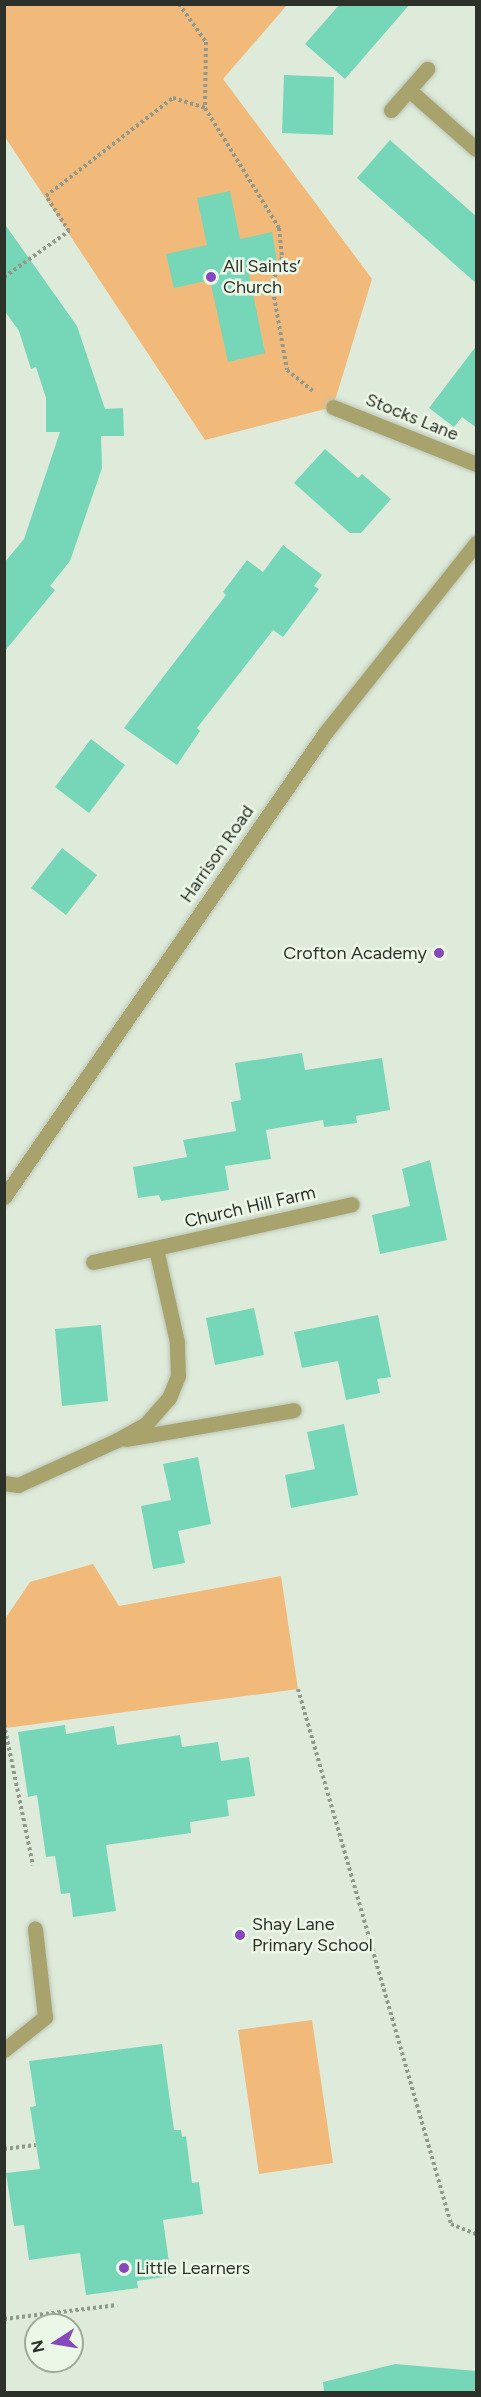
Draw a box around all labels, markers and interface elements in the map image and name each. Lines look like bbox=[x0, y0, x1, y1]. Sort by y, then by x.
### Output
place label: All Saints’ Church bbox=[223, 256, 300, 298]
marker: All Saints’ Church bbox=[204, 270, 218, 284]
street label: Stocks Lane bbox=[363, 389, 461, 445]
street label: Harrison Road bbox=[176, 801, 258, 907]
place label: Crofton Academy bbox=[283, 942, 427, 964]
marker: Crofton Academy bbox=[432, 946, 446, 960]
street label: Church Hill Farm bbox=[182, 1181, 318, 1233]
place label: Shay Lane Primary School bbox=[252, 1914, 373, 1956]
marker: Shay Lane Primary School bbox=[233, 1928, 247, 1942]
place label: Little Learners bbox=[136, 2257, 250, 2279]
marker: Little Learners bbox=[117, 2261, 131, 2275]
north arrow bbox=[24, 2313, 84, 2373]
text: N bbox=[27, 2338, 48, 2354]

